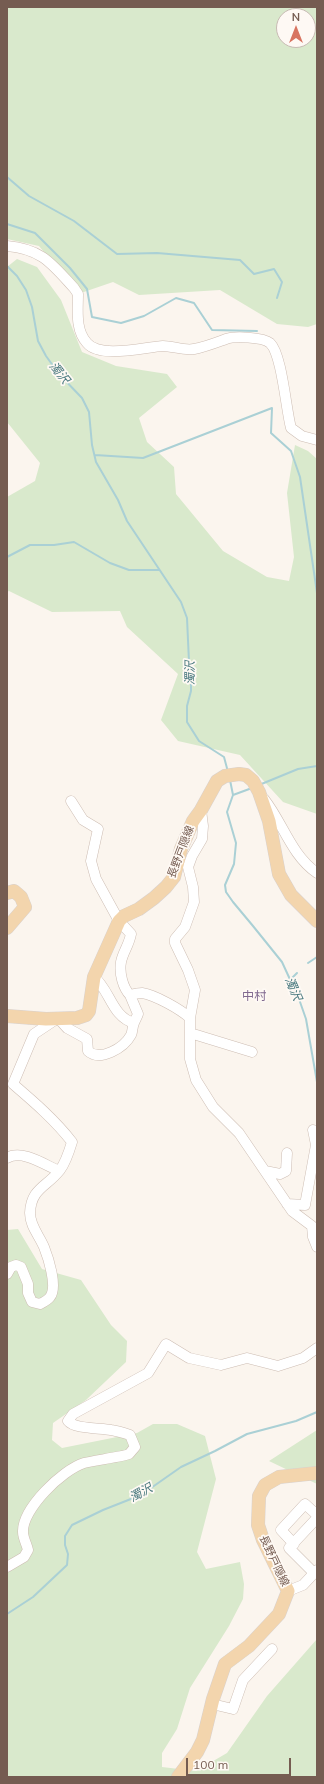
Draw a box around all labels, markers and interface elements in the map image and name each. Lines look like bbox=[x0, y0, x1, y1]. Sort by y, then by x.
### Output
north arrow bbox=[276, 8, 316, 48]
text: N bbox=[292, 10, 300, 24]
water label: 濁沢 bbox=[46, 359, 72, 387]
water label: 濁沢 bbox=[183, 661, 197, 685]
street label: 長野戸隠線 bbox=[165, 824, 197, 880]
water label: 濁沢 bbox=[282, 975, 304, 1003]
district label: 中村 bbox=[242, 989, 266, 1003]
water label: 濁沢 bbox=[127, 1481, 155, 1505]
street label: 長野戸隠線 bbox=[256, 1533, 292, 1589]
scale bar bbox=[188, 1750, 293, 1776]
text: 100 m bbox=[193, 1757, 228, 1772]

